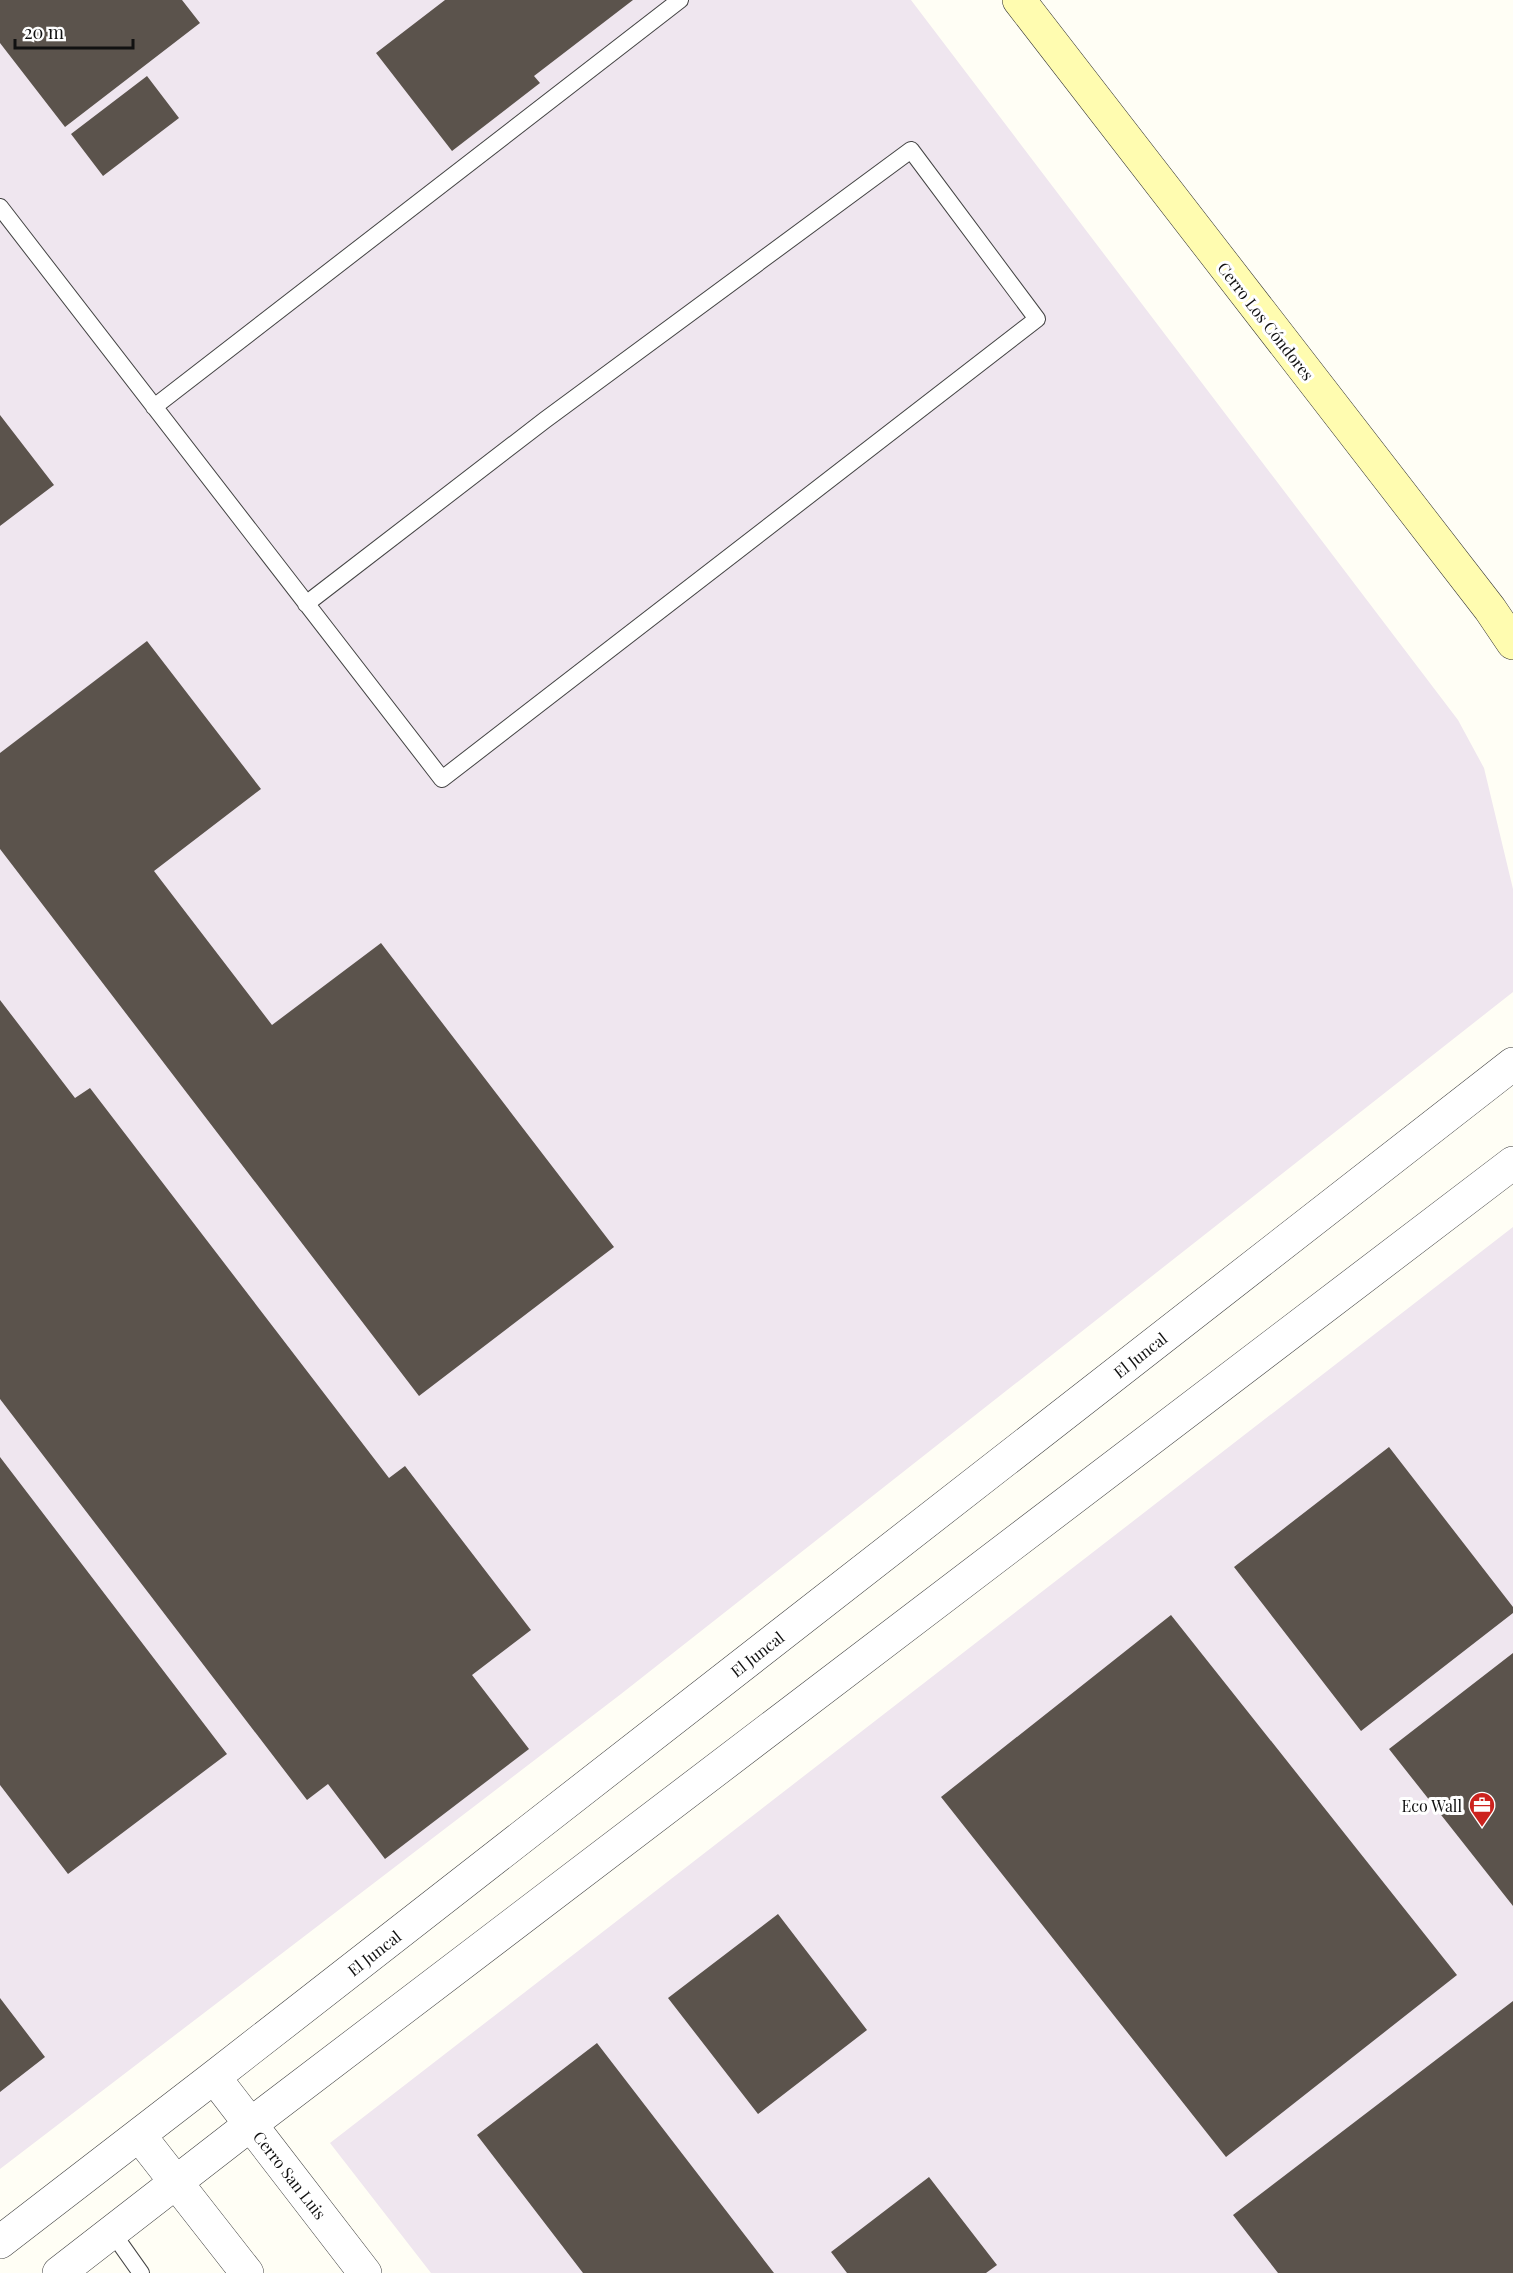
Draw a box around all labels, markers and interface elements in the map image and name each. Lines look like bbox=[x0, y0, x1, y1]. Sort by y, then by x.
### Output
scale bar bbox=[15, 12, 134, 50]
text: 20 m bbox=[24, 20, 64, 44]
street label: Cerro Los Cóndores bbox=[1213, 258, 1319, 384]
street label: El Juncal bbox=[1109, 1327, 1171, 1383]
street label: El Juncal bbox=[726, 1626, 788, 1682]
office icon: Eco Wall bbox=[1467, 1790, 1497, 1828]
place label: Eco Wall bbox=[1401, 1795, 1462, 1816]
street label: El Juncal bbox=[343, 1925, 405, 1981]
street label: Cerro San Luis bbox=[249, 2127, 331, 2223]

